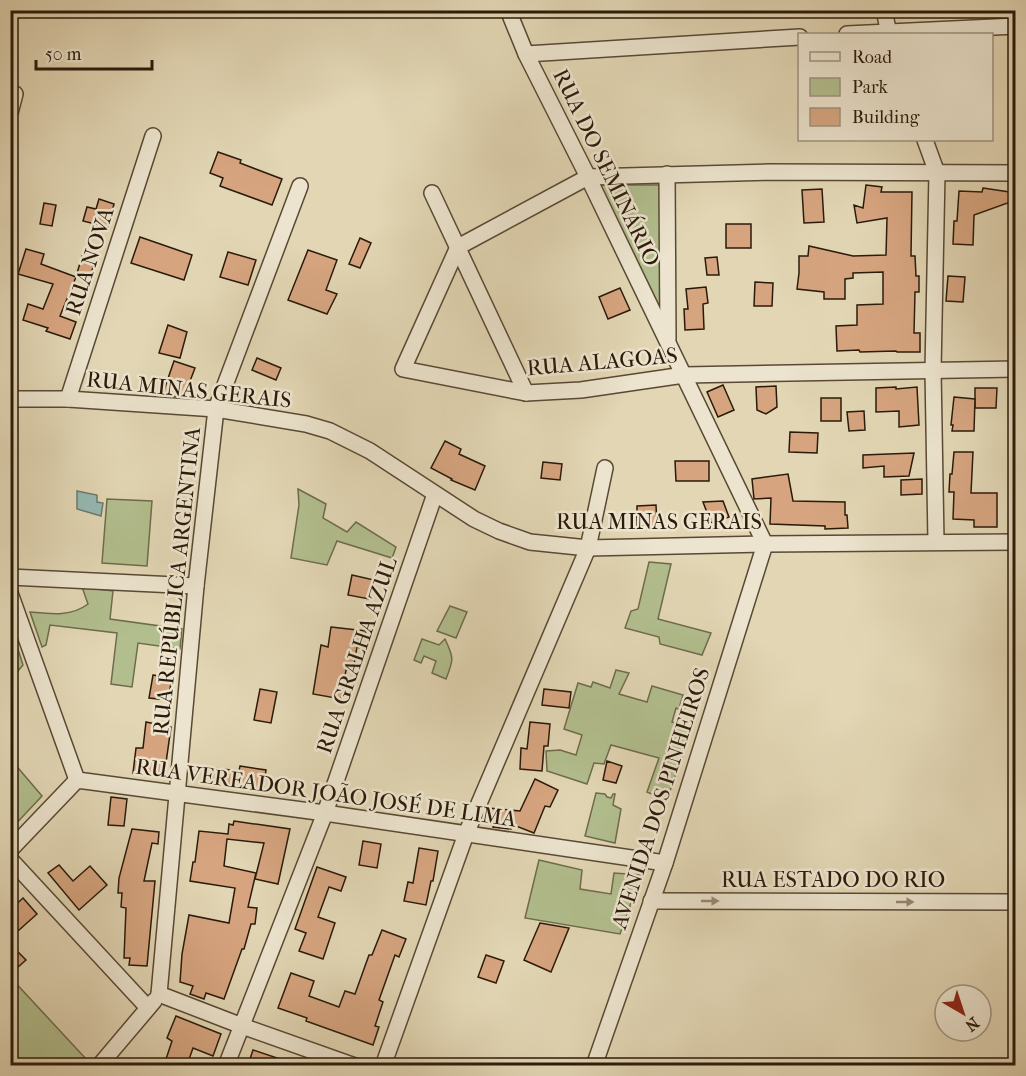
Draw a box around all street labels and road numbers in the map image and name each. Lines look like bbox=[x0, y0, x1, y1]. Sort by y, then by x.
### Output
street label: RUA DO SEMINÁRIO bbox=[547, 64, 666, 270]
street label: RUA NOVA bbox=[60, 203, 120, 319]
street label: RUA ALAGOAS bbox=[526, 342, 679, 382]
street label: RUA MINAS GERAIS bbox=[85, 366, 293, 414]
street label: RUA REPÚBLICA ARGENTINA bbox=[147, 425, 206, 737]
street label: RUA MINAS GERAIS bbox=[556, 509, 762, 535]
street label: RUA GRALHA AZUL bbox=[311, 553, 403, 757]
street label: AVENIDA DOS PINHEIROS bbox=[606, 664, 716, 933]
street label: RUA VEREADOR JOÃO JOSÉ DE LIMA bbox=[134, 752, 519, 833]
street label: RUA ESTADO DO RIO bbox=[721, 867, 945, 893]

